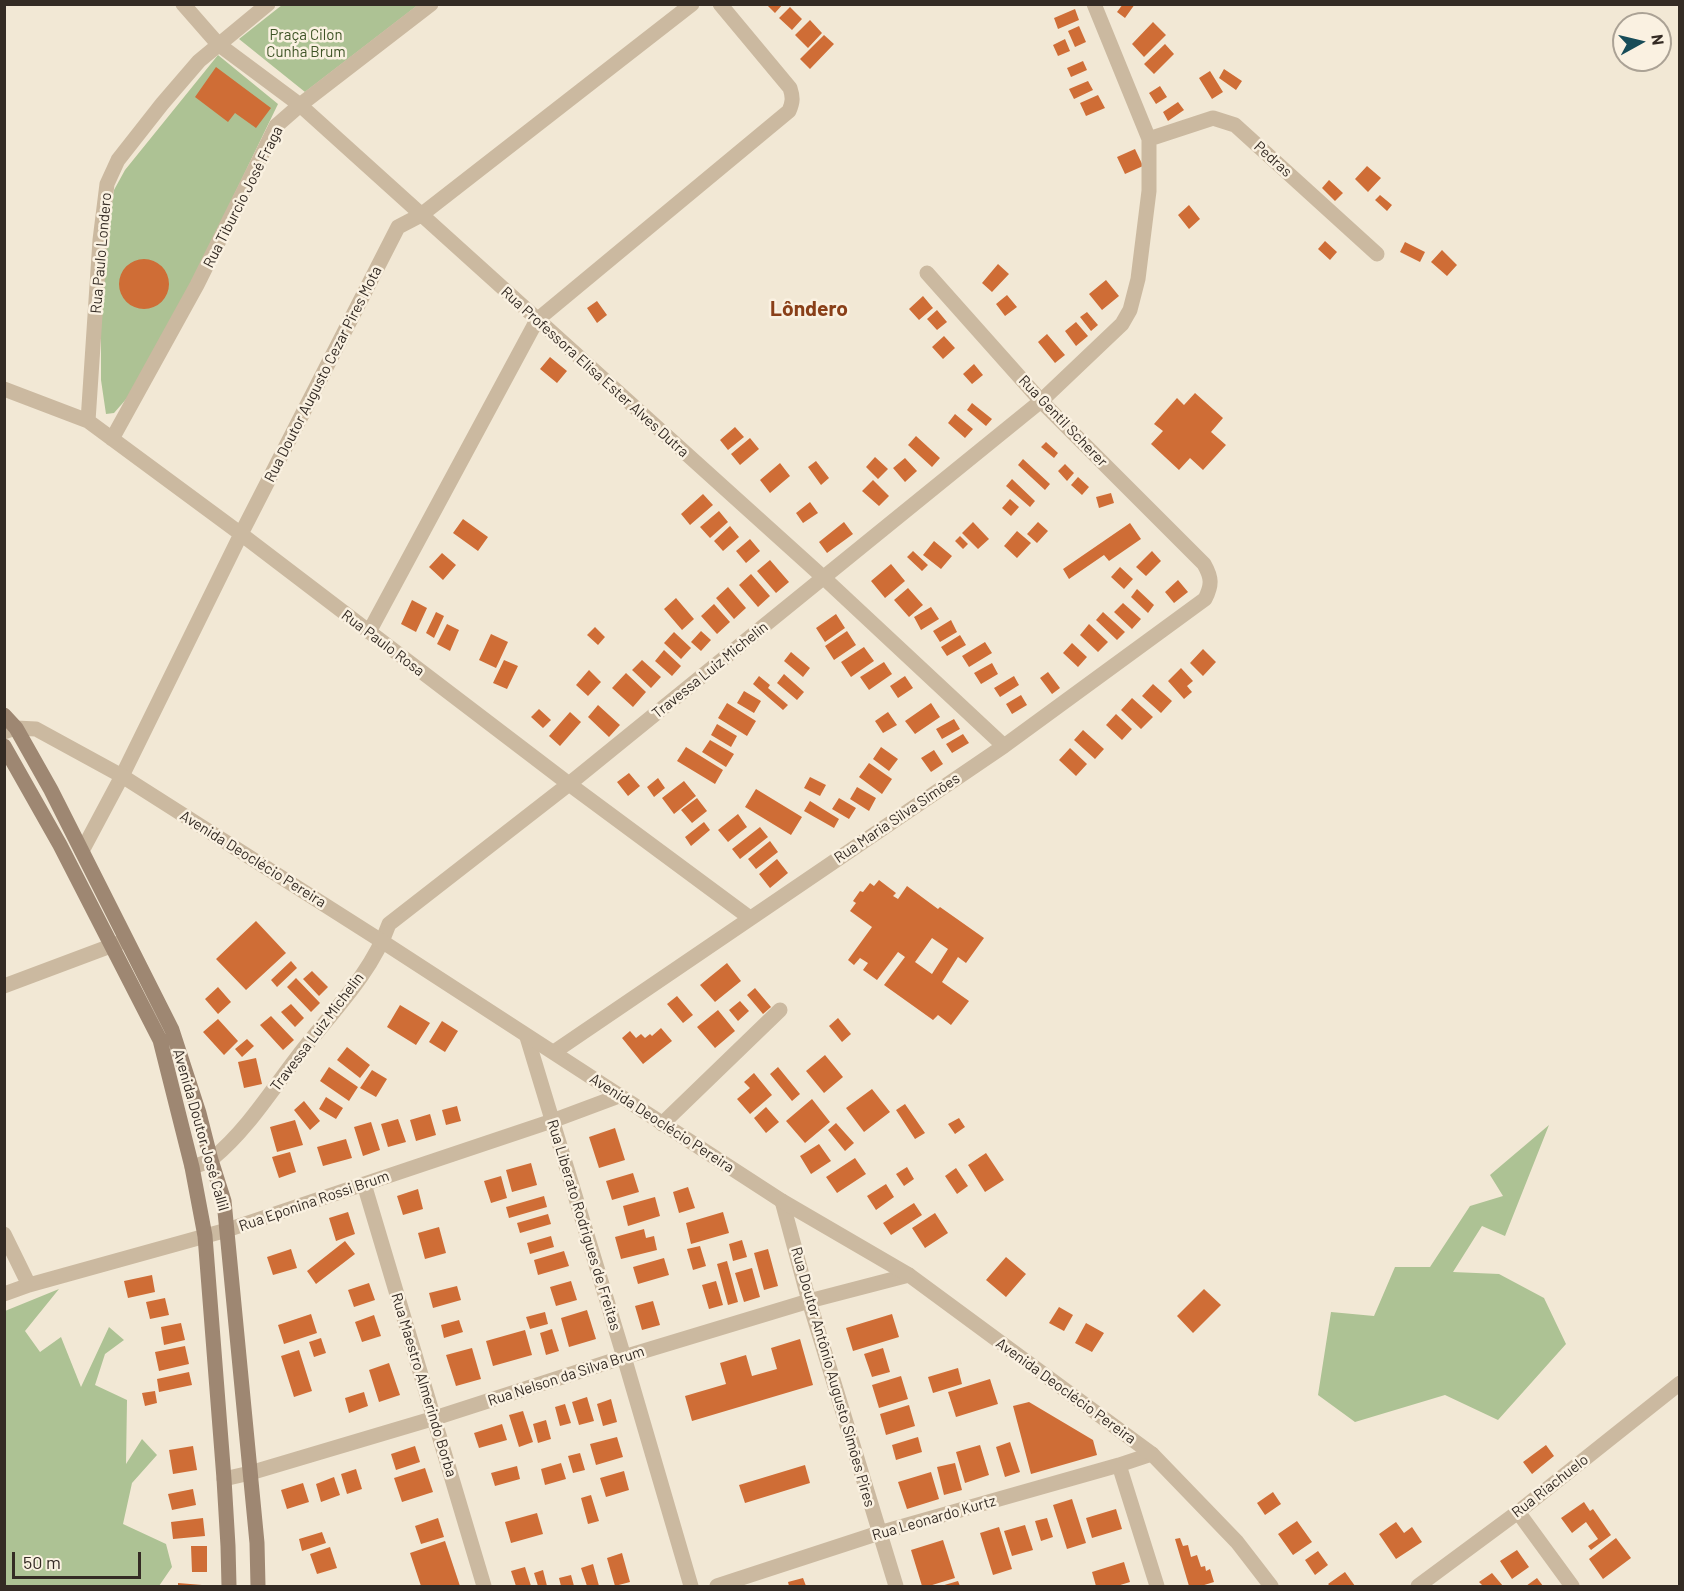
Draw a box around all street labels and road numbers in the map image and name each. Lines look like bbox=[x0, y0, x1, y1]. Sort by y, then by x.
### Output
street label: Rua Tiburcio José Fraga bbox=[199, 123, 287, 271]
street label: Pedras bbox=[1250, 137, 1296, 181]
street label: Rua Paulo Londero bbox=[87, 192, 115, 314]
street label: Rua Doutor Augusto Cezar Pires Mota bbox=[260, 263, 386, 485]
street label: Rua Professora Elisa Ester Alves Dutra bbox=[497, 283, 693, 461]
street label: Rua Gentil Scherer bbox=[1015, 371, 1111, 471]
street label: Rua Paulo Rosa bbox=[338, 606, 428, 680]
street label: Travessa Luiz Michelin bbox=[648, 618, 772, 722]
street label: Rua Maria Silva Simões bbox=[831, 769, 963, 867]
street label: Avenida Deoclécio Pereira bbox=[177, 807, 329, 911]
street label: Travessa Luiz Michelin bbox=[266, 969, 368, 1095]
street label: Avenida Doutor José Callil bbox=[169, 1047, 233, 1213]
street label: Avenida Deoclécio Pereira bbox=[586, 1070, 738, 1176]
street label: Rua Liberato Rodrigues de Freitas bbox=[543, 1117, 625, 1333]
street label: Rua Eponina Rossi Brum bbox=[237, 1167, 391, 1235]
street label: Rua Doutor Antônio Augusto Simões Pires bbox=[787, 1245, 879, 1509]
street label: Rua Maestro Almerindo Borba bbox=[387, 1291, 461, 1479]
street label: Avenida Deoclécio Pereira bbox=[992, 1334, 1140, 1448]
street label: Rua Nelson da Silva Brum bbox=[485, 1342, 647, 1410]
street label: Rua Riachuelo bbox=[1508, 1451, 1592, 1521]
street label: Rua Leonardo Kurtz bbox=[870, 1492, 998, 1544]

